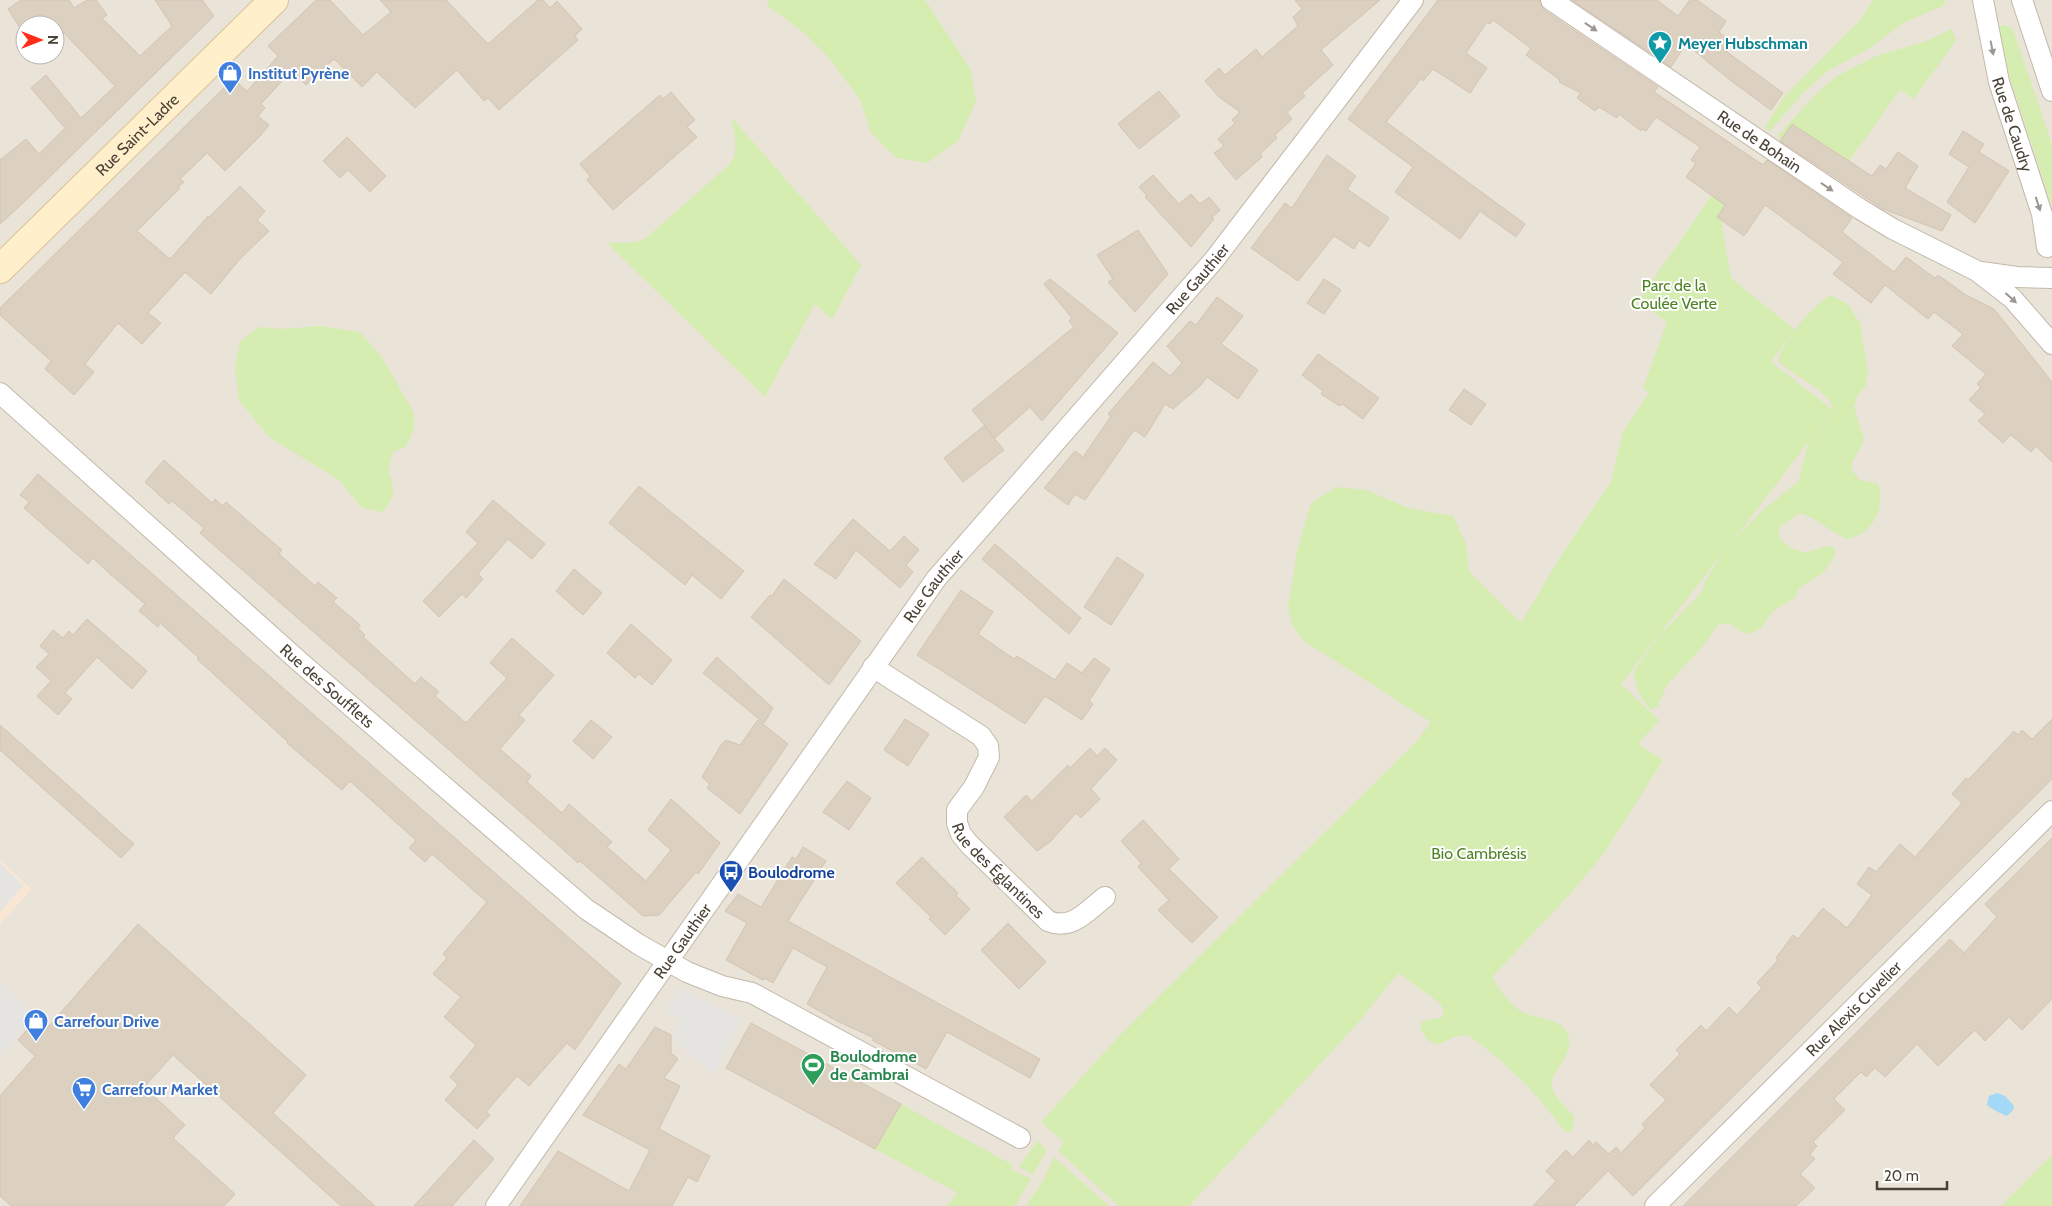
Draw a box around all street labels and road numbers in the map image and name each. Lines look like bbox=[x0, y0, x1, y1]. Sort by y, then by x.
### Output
street label: Rue de Caudry bbox=[1989, 75, 2037, 174]
street label: Rue Saint-Ladre bbox=[92, 90, 182, 179]
street label: Rue de Bohain bbox=[1714, 106, 1805, 176]
street label: Rue Gauthier bbox=[1162, 239, 1233, 318]
street label: Rue Gauthier bbox=[899, 544, 968, 626]
street label: Rue des Soufflets bbox=[276, 640, 378, 732]
street label: Rue des Églantines bbox=[948, 820, 1049, 922]
street label: Rue Gauthier bbox=[649, 899, 715, 982]
street label: Rue Alexis Cuvelier bbox=[1802, 956, 1906, 1060]

